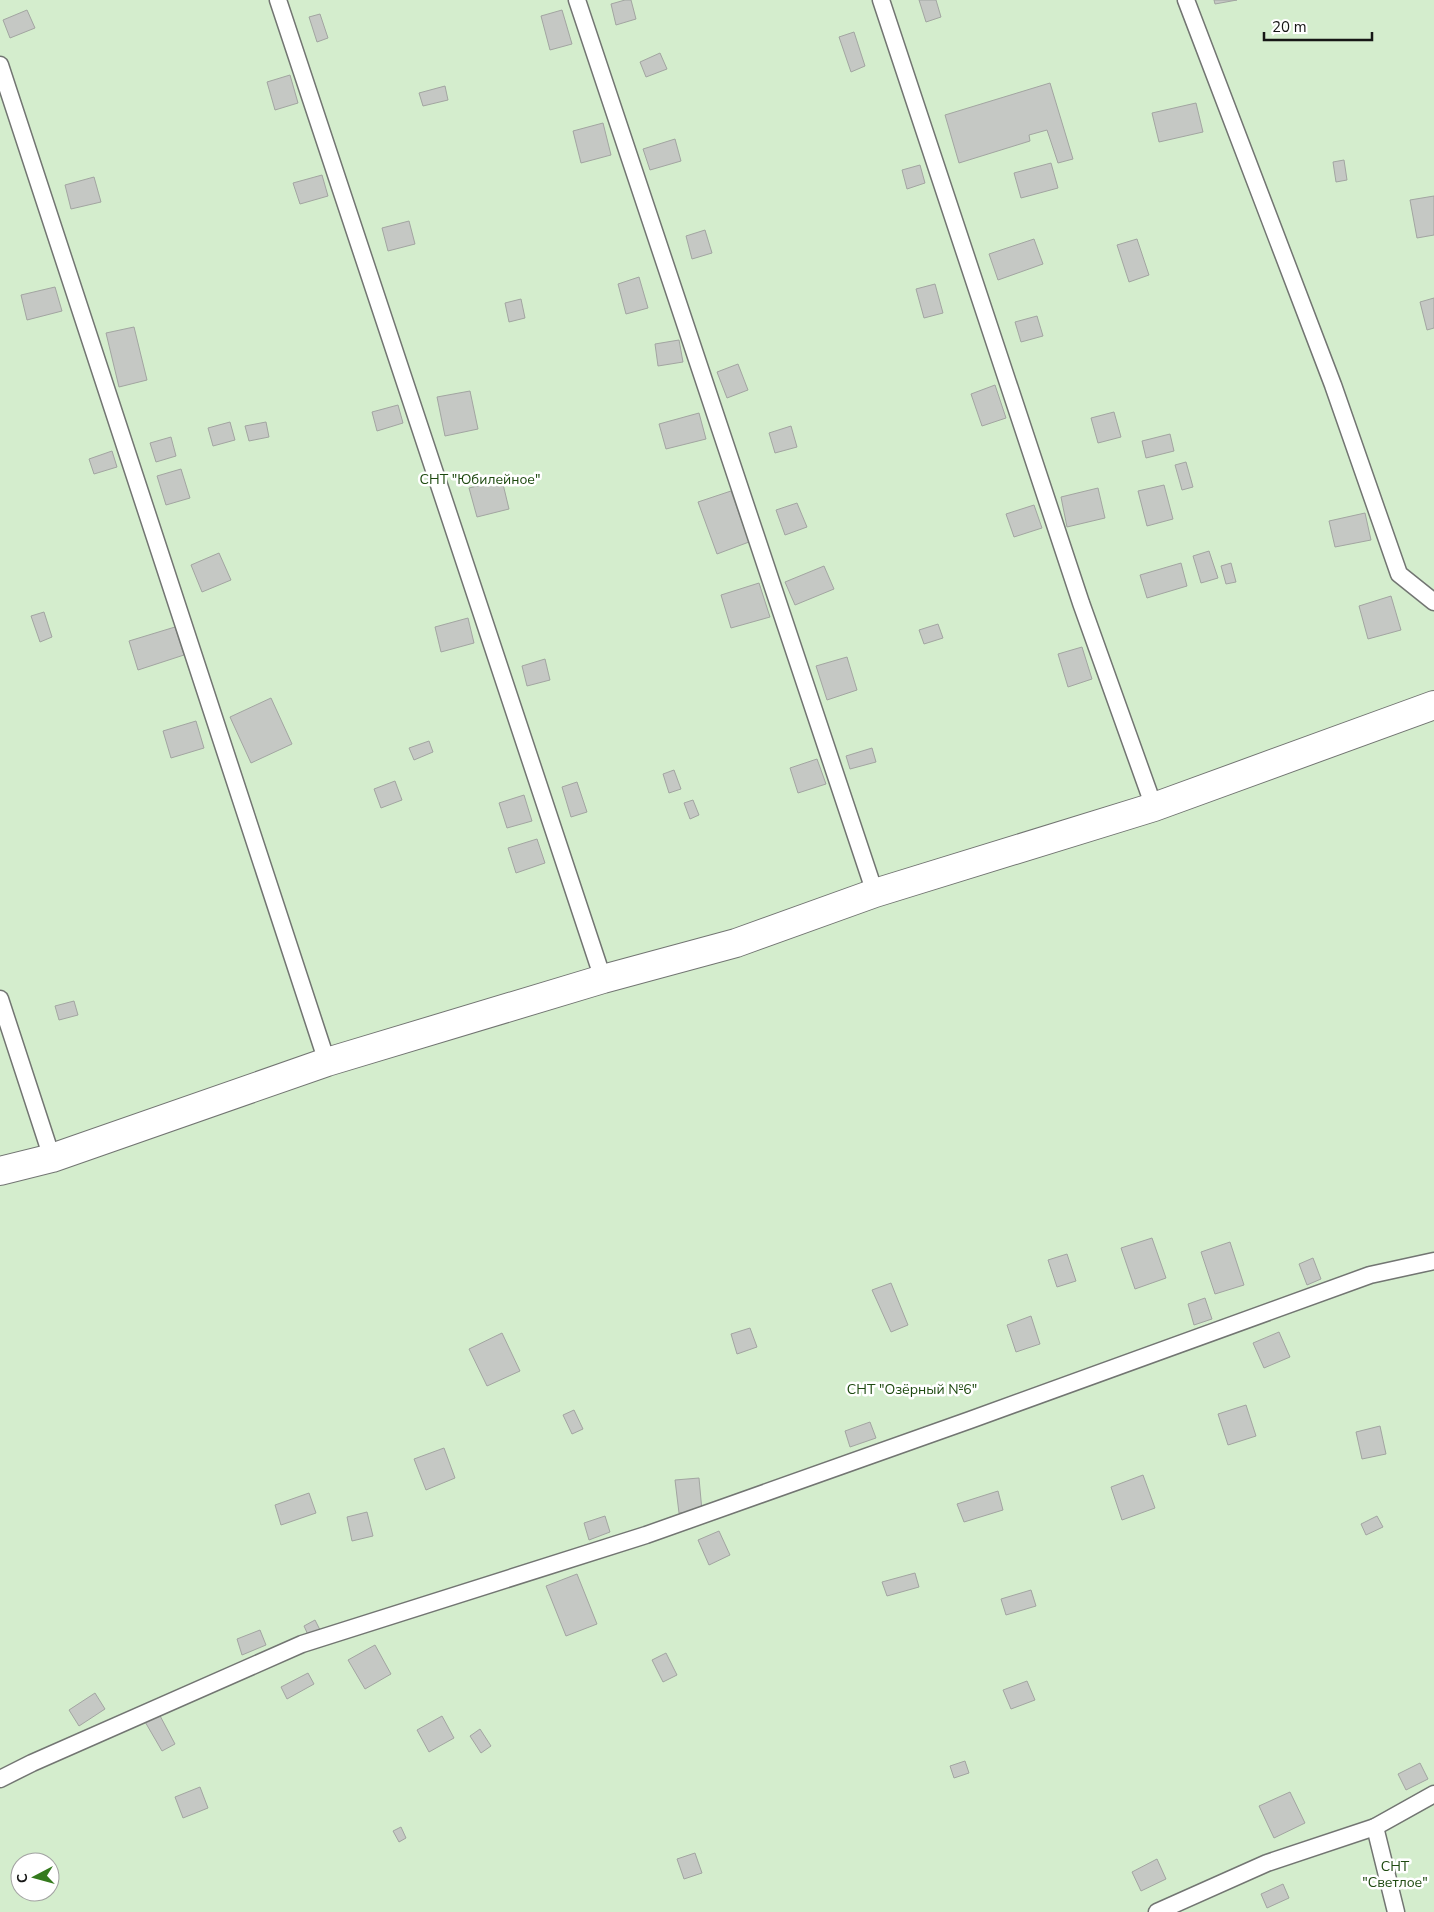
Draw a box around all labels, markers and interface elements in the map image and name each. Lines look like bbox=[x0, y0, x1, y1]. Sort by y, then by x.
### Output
scale bar bbox=[1264, 10, 1372, 42]
text: 20 m bbox=[1272, 17, 1307, 37]
park label: СНТ "Юбилейное" bbox=[420, 470, 540, 489]
park label: СНТ "Озёрный №6" bbox=[847, 1380, 977, 1399]
north arrow bbox=[10, 1852, 60, 1902]
park label: СНТ "Светлое" bbox=[1362, 1857, 1428, 1892]
text: С bbox=[13, 1872, 33, 1884]

